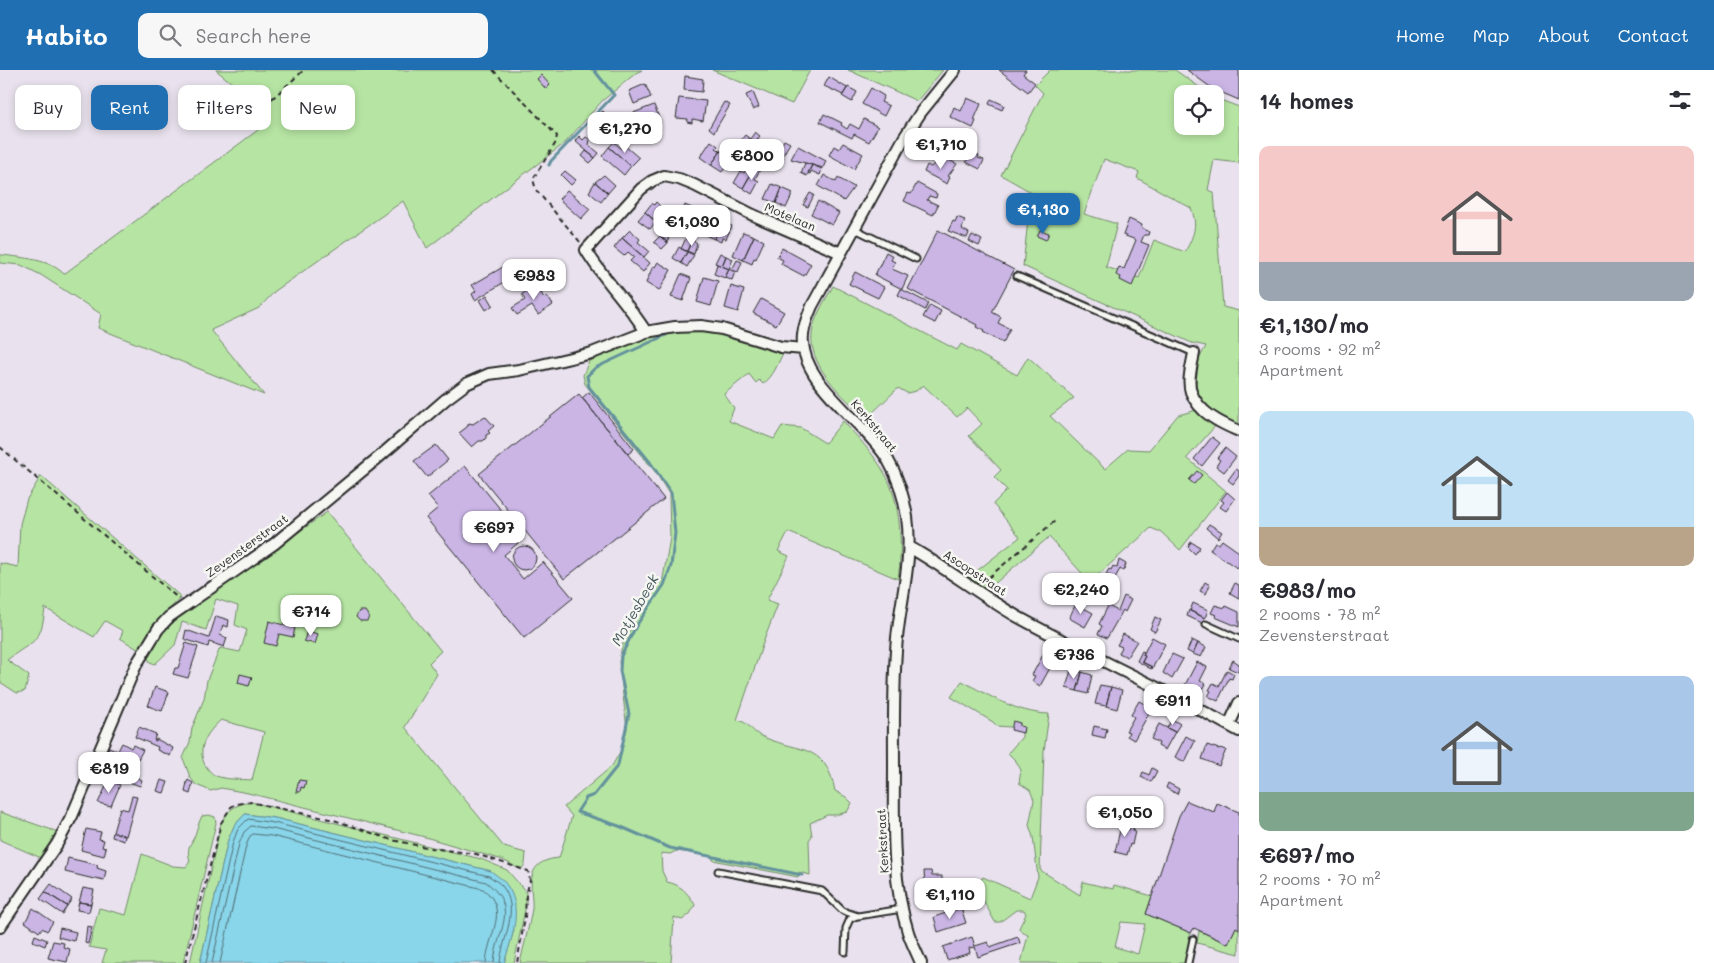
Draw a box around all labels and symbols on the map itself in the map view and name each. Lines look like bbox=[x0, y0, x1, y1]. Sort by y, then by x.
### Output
pin: €1,270 bbox=[584, 112, 666, 154]
pin: €1,710 bbox=[900, 128, 982, 170]
pin: €800 bbox=[722, 138, 782, 181]
pin: €1,130 bbox=[1002, 192, 1084, 235]
street label: Motelaan bbox=[762, 198, 818, 234]
pin: €1,030 bbox=[651, 204, 733, 247]
pin: €983 bbox=[504, 258, 564, 301]
street label: Kerkstraat bbox=[848, 396, 902, 455]
street label: Zevensterstraat bbox=[202, 510, 291, 580]
pin: €697 bbox=[464, 510, 524, 553]
street label: Ascopstraat bbox=[941, 546, 1011, 599]
water label: Motjesbeek bbox=[606, 570, 663, 649]
pin: €2,240 bbox=[1040, 572, 1122, 615]
pin: €714 bbox=[281, 594, 341, 637]
pin: €736 bbox=[1044, 638, 1104, 680]
pin: €911 bbox=[1143, 684, 1203, 726]
pin: €819 bbox=[79, 752, 139, 794]
pin: €1,050 bbox=[1084, 796, 1166, 838]
street label: Kerkstraat bbox=[872, 808, 892, 874]
pin: €1,110 bbox=[909, 878, 991, 920]

